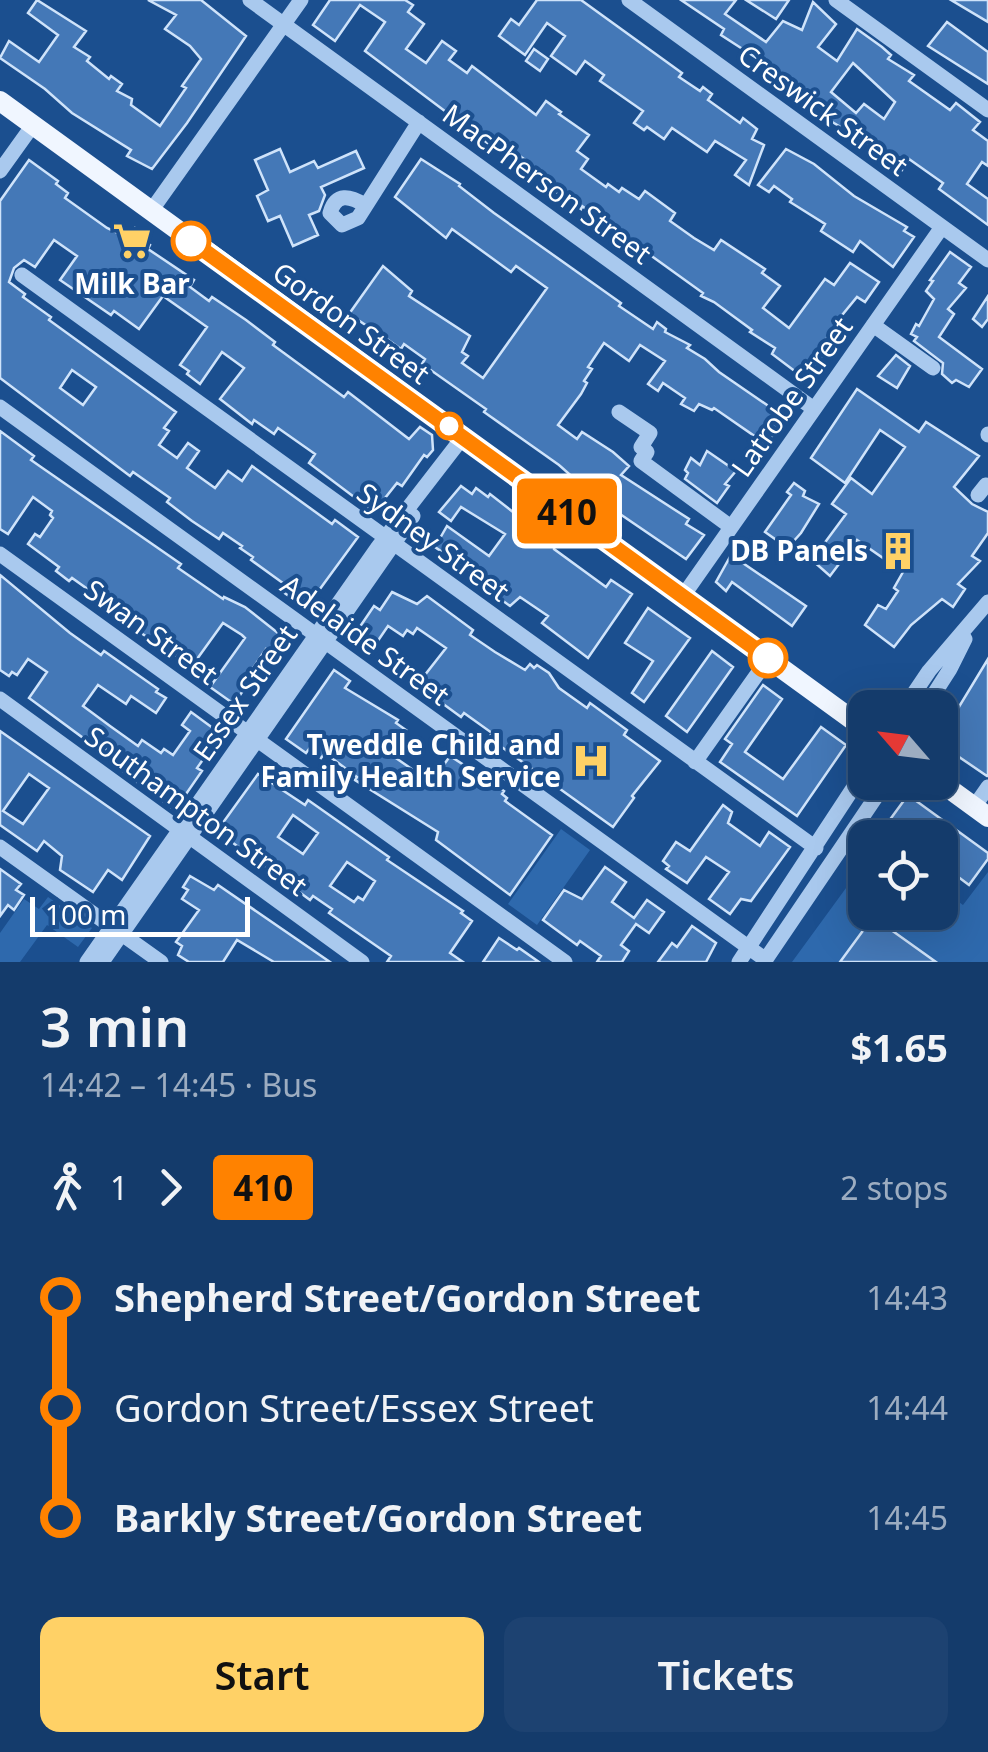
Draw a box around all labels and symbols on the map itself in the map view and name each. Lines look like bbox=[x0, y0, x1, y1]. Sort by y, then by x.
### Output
street label: Creswick Street bbox=[731, 35, 916, 184]
street label: MacPherson Street bbox=[436, 95, 660, 272]
supermarket icon: Milk Bar bbox=[111, 220, 153, 262]
unlabelled marker bbox=[172, 222, 210, 260]
street label: Gordon Street bbox=[265, 252, 438, 392]
place label: Milk Bar bbox=[74, 264, 190, 302]
street label: Latrobe Street bbox=[722, 309, 860, 484]
unlabelled marker bbox=[436, 413, 462, 439]
street label: Sydney Street bbox=[350, 473, 517, 609]
line badge: 410 bbox=[510, 478, 624, 544]
building icon: DB Panels bbox=[877, 530, 919, 572]
place label: DB Panels bbox=[730, 531, 868, 569]
street label: Adelaide Street bbox=[274, 565, 457, 713]
street label: Swan Street bbox=[77, 570, 226, 692]
street label: Essex Street bbox=[183, 617, 305, 768]
unlabelled marker bbox=[749, 639, 787, 677]
north arrow bbox=[848, 690, 958, 800]
street label: Southampton Street bbox=[78, 717, 315, 904]
place label: Tweddle Child and Family Health Service bbox=[261, 725, 561, 795]
hospital icon: Tweddle Child and Family Health Service bbox=[570, 740, 612, 782]
scale bar bbox=[30, 892, 250, 936]

